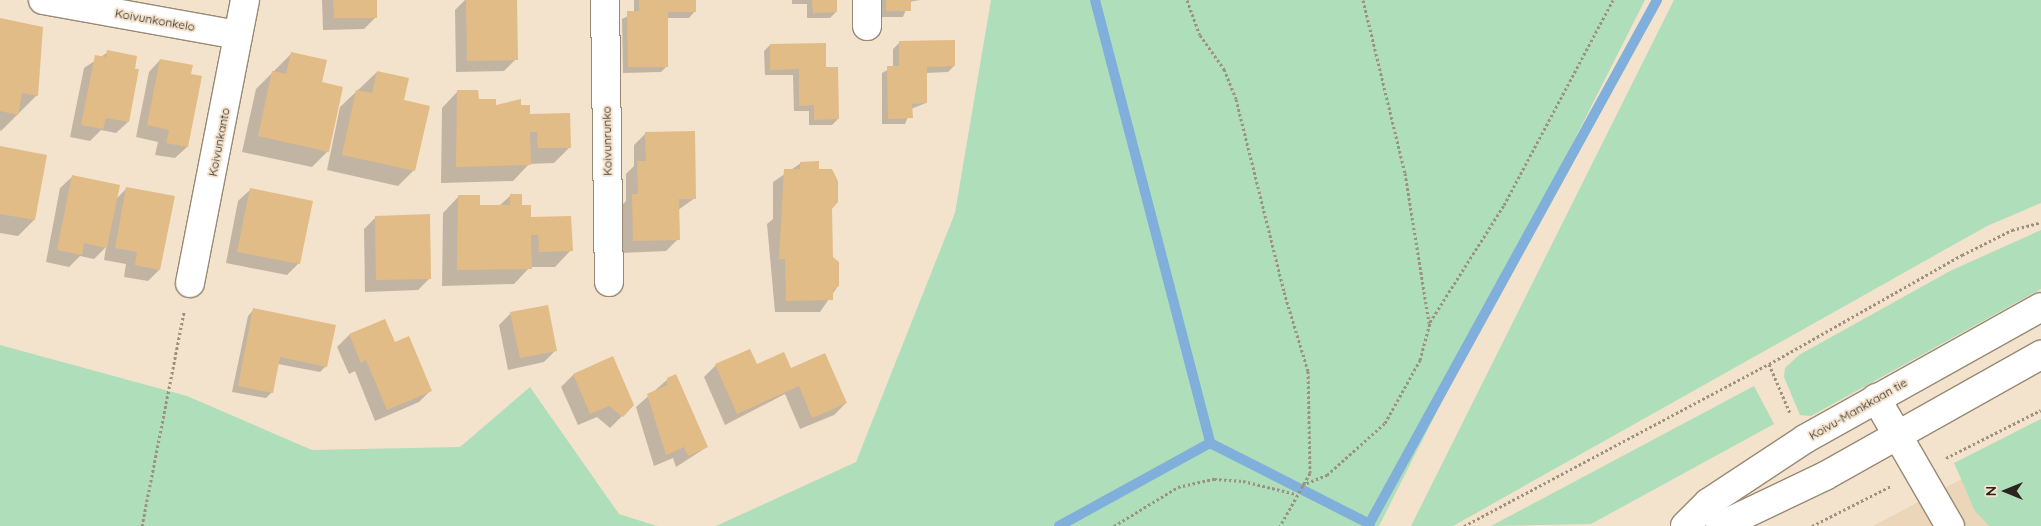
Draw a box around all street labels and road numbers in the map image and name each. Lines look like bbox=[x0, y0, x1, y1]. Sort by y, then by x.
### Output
street label: Koivunkonkelo bbox=[114, 6, 196, 34]
street label: Koivunkanto bbox=[205, 106, 233, 178]
street label: Koivunrunko bbox=[599, 106, 615, 176]
street label: Koivu-Mankkaan tie bbox=[1806, 375, 1910, 443]

